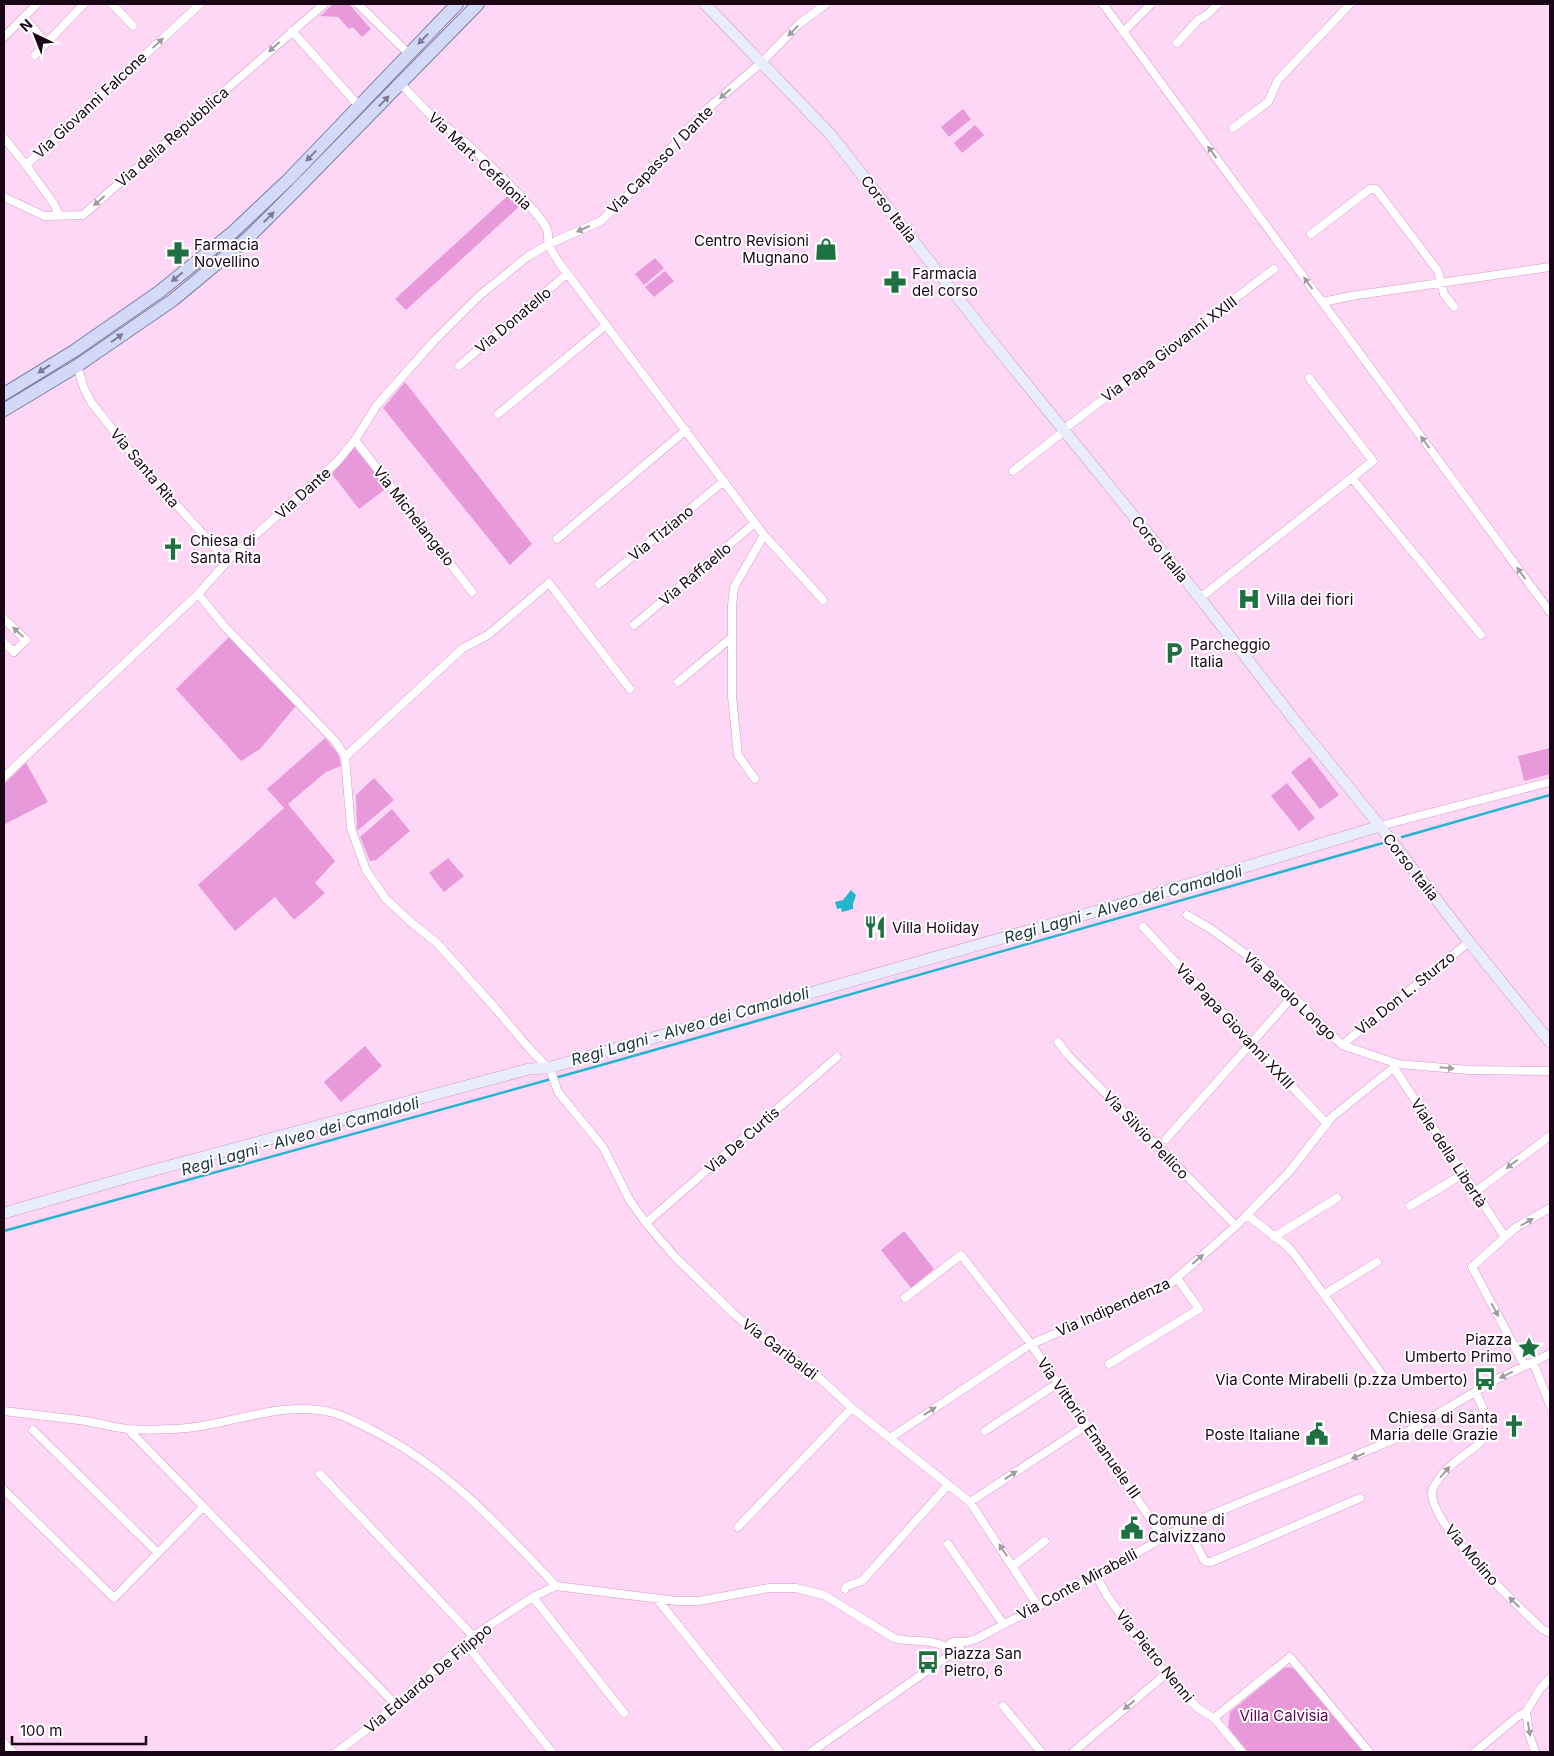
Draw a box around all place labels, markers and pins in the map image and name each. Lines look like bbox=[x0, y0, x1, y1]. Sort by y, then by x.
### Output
place label: Centro Revisioni Mugnano bbox=[694, 231, 809, 267]
place label: Farmacia Novellino bbox=[194, 235, 260, 271]
shop icon: Centro Revisioni Mugnano bbox=[813, 236, 839, 262]
pharmacy icon: Farmacia Novellino bbox=[165, 240, 191, 266]
place label: Farmacia del corso bbox=[912, 264, 978, 300]
pharmacy icon: Farmacia del corso bbox=[882, 269, 908, 295]
place label: Chiesa di Santa Rita bbox=[190, 531, 261, 567]
church icon: Chiesa di Santa Rita bbox=[160, 536, 186, 562]
hospital icon: Villa dei fiori bbox=[1236, 586, 1262, 612]
place label: Villa dei fiori bbox=[1266, 590, 1353, 609]
place label: Parcheggio Italia bbox=[1190, 635, 1271, 671]
parking icon: Parcheggio Italia bbox=[1161, 640, 1187, 666]
restaurant icon: Villa Holiday bbox=[862, 914, 888, 940]
place label: Villa Holiday bbox=[892, 918, 980, 937]
place label: Piazza Umberto Primo bbox=[1405, 1330, 1512, 1366]
place icon: Piazza Umberto Primo bbox=[1516, 1335, 1542, 1361]
bus stop icon: Via Conte Mirabelli (p.zza Umberto) bbox=[1472, 1366, 1498, 1392]
place label: Via Conte Mirabelli (p.zza Umberto) bbox=[1215, 1370, 1468, 1389]
place label: Chiesa di Santa Maria delle Grazie bbox=[1370, 1408, 1498, 1444]
church icon: Chiesa di Santa Maria delle Grazie bbox=[1501, 1413, 1527, 1439]
public building icon: Poste Italiane bbox=[1304, 1421, 1330, 1447]
place label: Poste Italiane bbox=[1205, 1425, 1300, 1444]
place label: Comune di Calvizzano bbox=[1148, 1510, 1226, 1546]
public building icon: Comune di Calvizzano bbox=[1119, 1515, 1145, 1541]
place label: Piazza San Pietro, 6 bbox=[944, 1644, 1022, 1680]
bus stop icon: Piazza San Pietro, 6 bbox=[915, 1649, 941, 1675]

